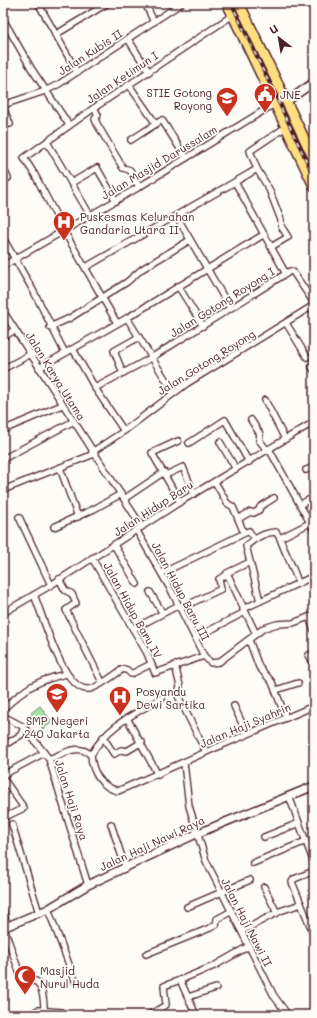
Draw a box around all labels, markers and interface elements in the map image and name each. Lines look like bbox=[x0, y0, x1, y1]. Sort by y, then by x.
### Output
north arrow bbox=[259, 18, 299, 58]
text: U bbox=[266, 21, 281, 37]
street label: Jalan Kubis II bbox=[55, 26, 125, 78]
street label: Jalan Ketimun I bbox=[83, 47, 161, 106]
public building icon: JNE bbox=[252, 81, 278, 114]
place label: STIE Gotong Royong bbox=[147, 85, 212, 113]
school or university icon: STIE Gotong Royong bbox=[214, 85, 240, 118]
place label: JNE bbox=[280, 87, 300, 102]
street label: Jalan Masjid Darussalam bbox=[98, 121, 220, 203]
hospital icon: Puskesmas Kelurahan Gandaria Utara II bbox=[51, 209, 77, 242]
place label: Puskesmas Kelurahan Gandaria Utara II bbox=[80, 209, 194, 237]
street label: Jalan Gotong Royong I bbox=[167, 264, 277, 340]
street label: Jalan Gotong Royong bbox=[154, 326, 258, 398]
street label: Jalan Karya Utama bbox=[23, 329, 89, 423]
street label: Jalan Hidup Baru bbox=[110, 477, 196, 539]
street label: Jalan Hidup Baru III bbox=[149, 539, 213, 643]
street label: Jalan Hidup Baru IV bbox=[100, 559, 166, 661]
school or university icon: SMP Negeri 240 Jakarta bbox=[44, 681, 70, 714]
hospital icon: Posyandu Dewi Sartika bbox=[107, 684, 133, 717]
place label: Posyandu Dewi Sartika bbox=[136, 684, 205, 712]
street label: Jalan Haji Syahrin bbox=[197, 699, 293, 751]
place label: SMP Negeri 240 Jakarta bbox=[24, 713, 90, 741]
street label: Jalan Haji Raya bbox=[52, 758, 92, 842]
street label: Jalan Haji Nawi Raya bbox=[97, 812, 207, 874]
street label: Jalan Haji Nawi II bbox=[218, 875, 276, 969]
mosque icon: Masjid Nurul Huda bbox=[12, 963, 38, 996]
place label: Masjid Nurul Huda bbox=[40, 963, 100, 991]

